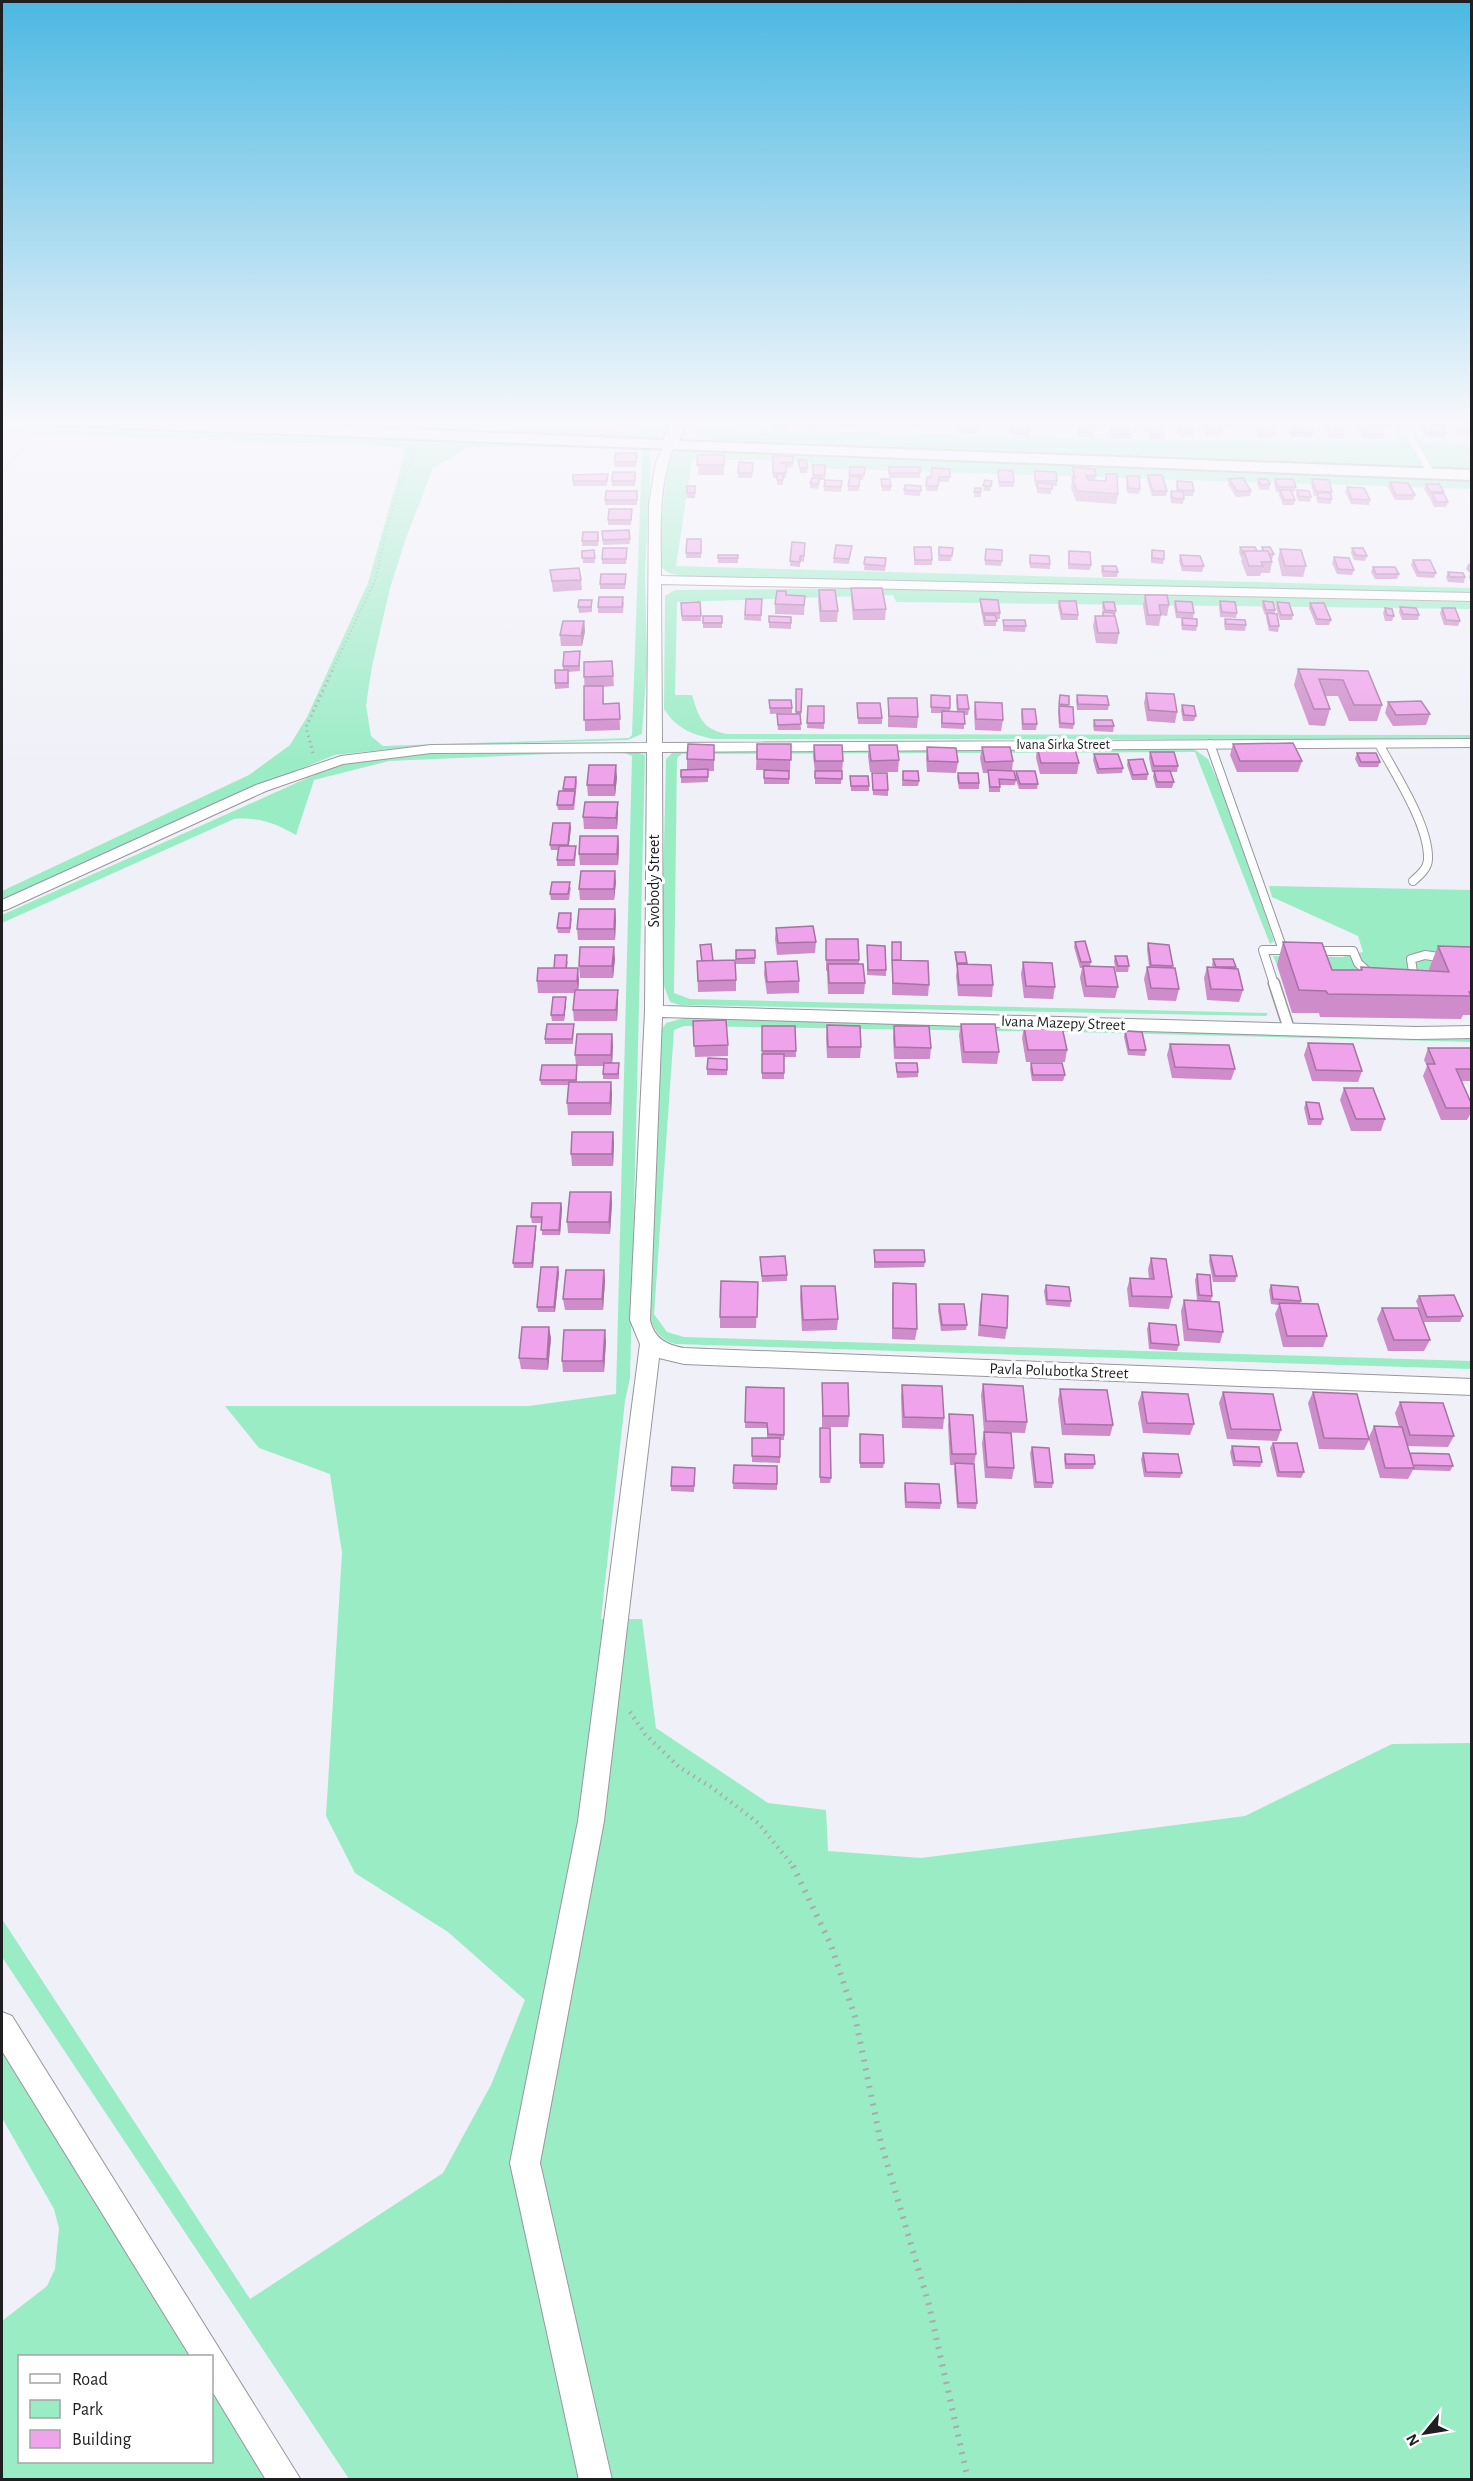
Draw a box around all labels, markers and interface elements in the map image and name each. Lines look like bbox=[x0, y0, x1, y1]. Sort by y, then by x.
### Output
street label: Ivana Sirka Street bbox=[1016, 738, 1110, 752]
street label: Svobody Street bbox=[646, 834, 663, 928]
street label: Ivana Mazepy Street bbox=[1000, 1013, 1125, 1034]
street label: Pavla Polubotka Street bbox=[989, 1361, 1129, 1381]
legend bbox=[18, 2355, 213, 2463]
text: Road bbox=[72, 2371, 108, 2389]
text: Park bbox=[72, 2401, 104, 2419]
north arrow bbox=[1395, 2403, 1455, 2463]
text: Building bbox=[72, 2431, 132, 2449]
text: N bbox=[1403, 2431, 1423, 2449]

